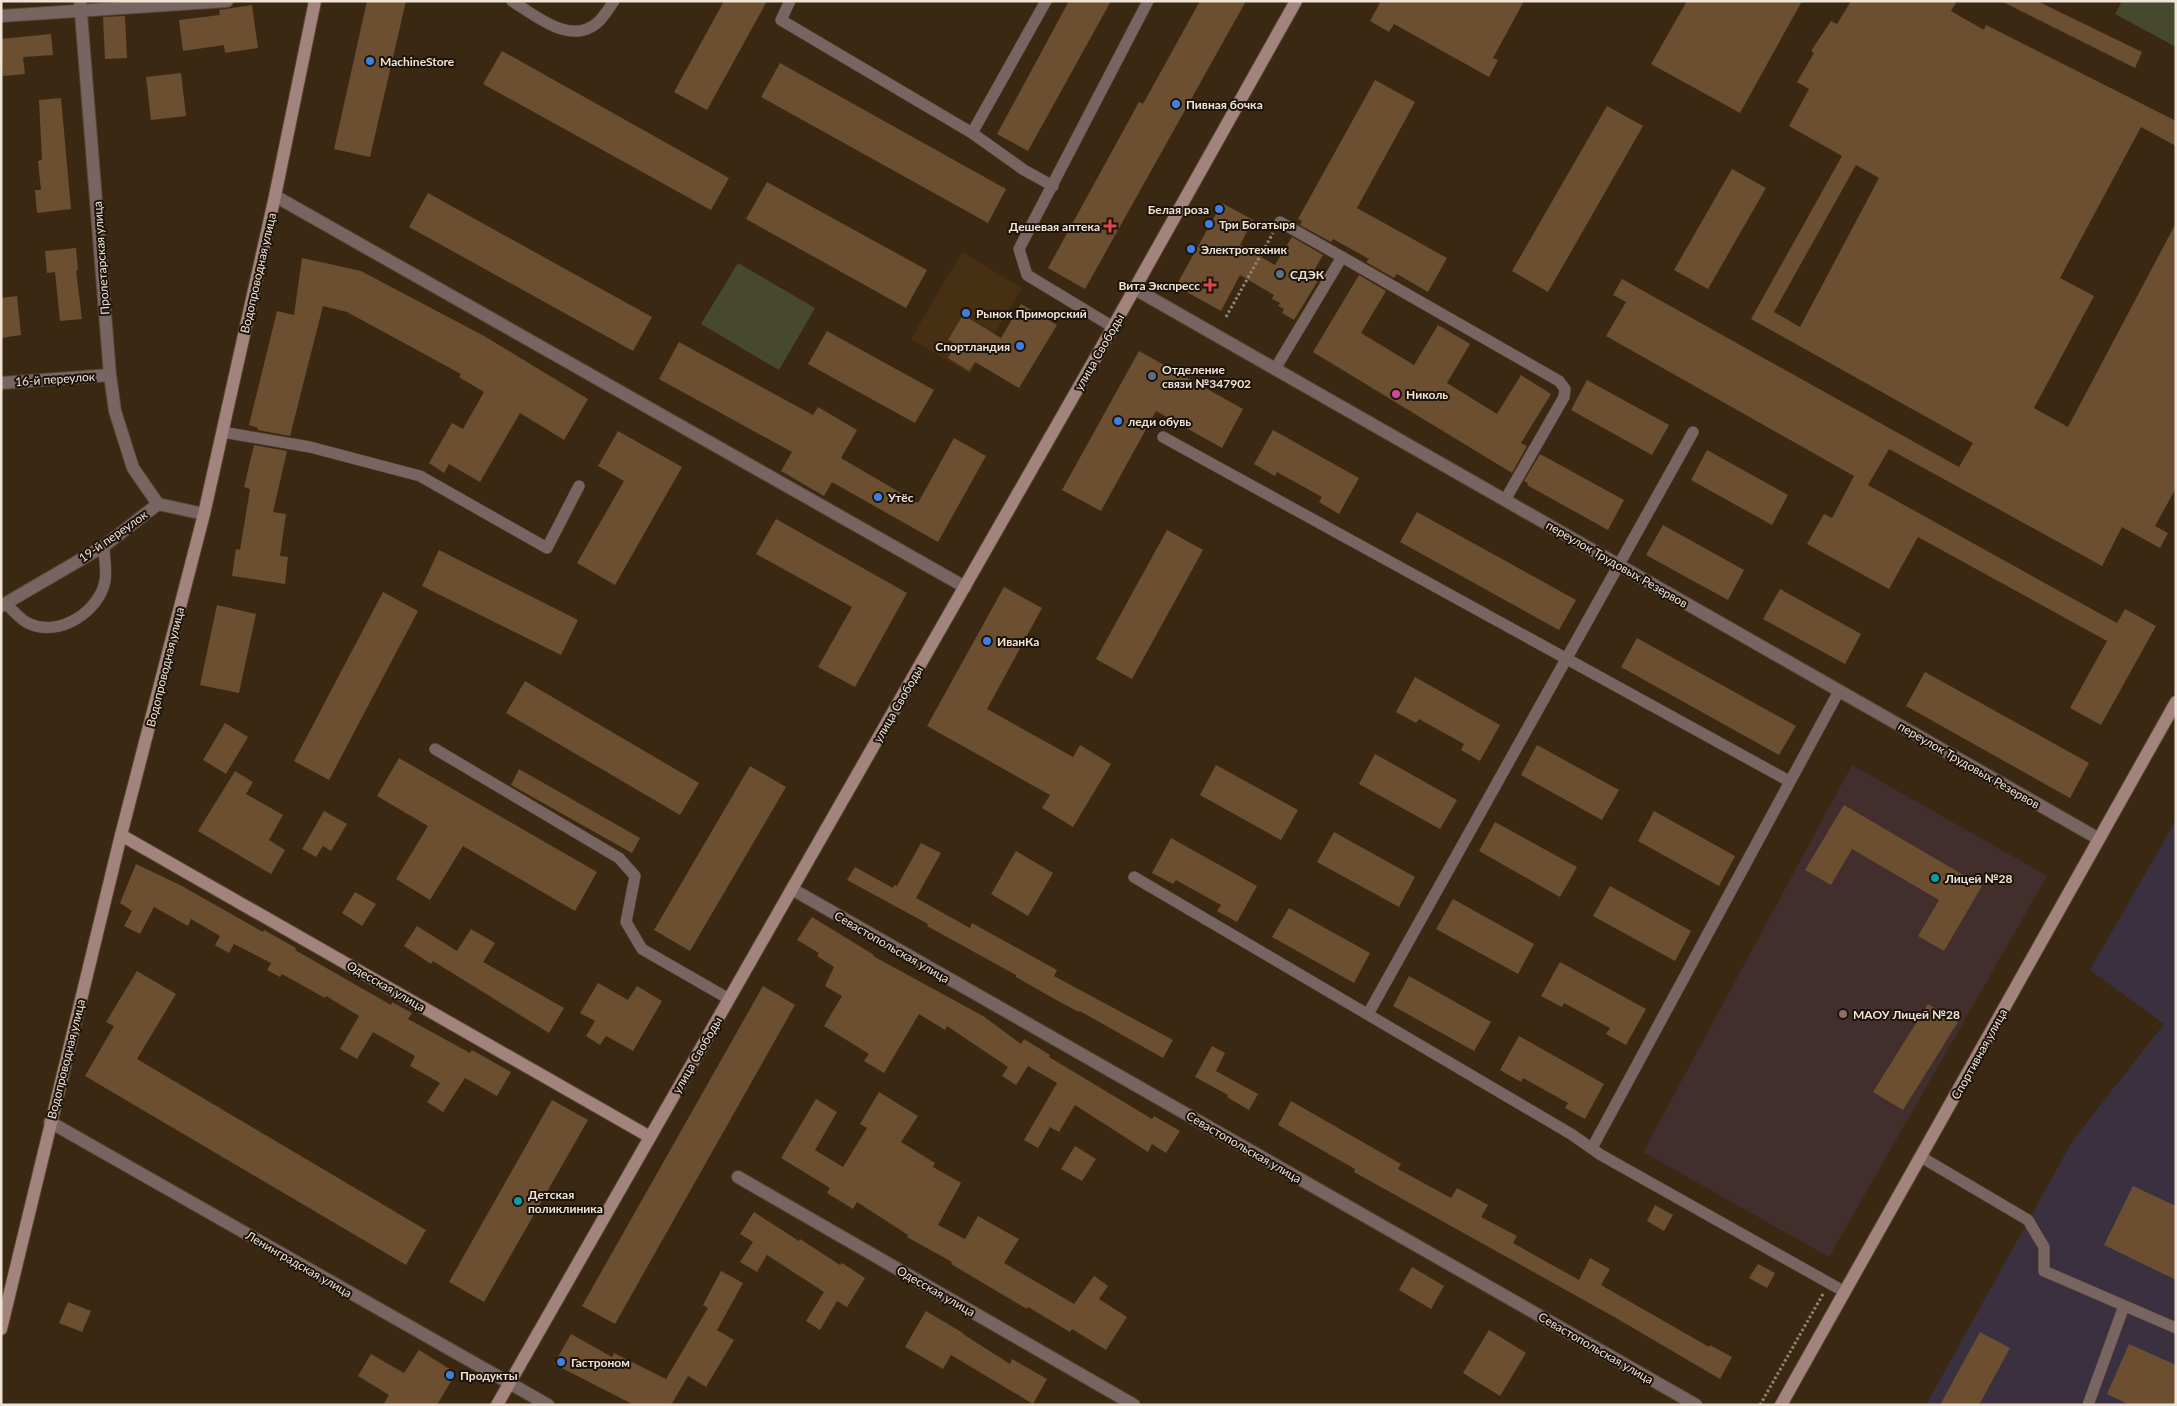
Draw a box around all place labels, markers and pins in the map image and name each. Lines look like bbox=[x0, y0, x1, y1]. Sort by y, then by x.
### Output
place label: MachineStore bbox=[380, 54, 455, 69]
marker: MachineStore bbox=[364, 55, 376, 67]
place label: Пивная бочка bbox=[1186, 97, 1263, 112]
marker: Пивная бочка bbox=[1170, 98, 1182, 110]
place label: Белая роза bbox=[1148, 202, 1209, 217]
marker: Белая роза bbox=[1213, 203, 1225, 215]
place label: Три Богатыря bbox=[1219, 217, 1295, 232]
marker: Три Богатыря bbox=[1203, 218, 1215, 230]
place label: Дешевая аптека bbox=[1009, 219, 1100, 234]
marker: Дешевая аптека bbox=[1104, 220, 1116, 232]
place label: Электротехник bbox=[1201, 242, 1288, 257]
marker: Электротехник bbox=[1185, 243, 1197, 255]
place label: СДЭК bbox=[1290, 267, 1325, 282]
marker: СДЭК bbox=[1274, 268, 1286, 280]
place label: Вита Экспресс bbox=[1119, 278, 1200, 293]
marker: Вита Экспресс bbox=[1204, 279, 1216, 291]
place label: Рынок Приморский bbox=[976, 306, 1087, 321]
marker: Рынок Приморский bbox=[960, 307, 972, 319]
place label: Спортландия bbox=[935, 339, 1010, 354]
marker: Спортландия bbox=[1014, 340, 1026, 352]
place label: Отделение связи №347902 bbox=[1162, 362, 1251, 391]
marker: Отделение связи №347902 bbox=[1146, 370, 1158, 382]
place label: Николь bbox=[1406, 387, 1448, 402]
marker: Николь bbox=[1390, 388, 1402, 400]
place label: леди обувь bbox=[1128, 414, 1191, 429]
marker: леди обувь bbox=[1112, 415, 1124, 427]
place label: Утёс bbox=[887, 490, 914, 505]
marker: Утёс bbox=[872, 491, 884, 503]
place label: ИванКа bbox=[997, 634, 1039, 649]
marker: ИванКа bbox=[981, 635, 993, 647]
place label: Лицей №28 bbox=[1944, 871, 2013, 886]
marker: Лицей №28 bbox=[1929, 872, 1941, 884]
place label: МАОУ Лицей №28 bbox=[1853, 1007, 1960, 1022]
marker: МАОУ Лицей №28 bbox=[1837, 1008, 1849, 1020]
place label: Детская поликлиника bbox=[528, 1187, 603, 1216]
marker: Детская поликлиника bbox=[512, 1195, 524, 1207]
place label: Гастроном bbox=[571, 1355, 630, 1370]
marker: Гастроном bbox=[555, 1356, 567, 1368]
place label: Продукты bbox=[460, 1368, 518, 1383]
marker: Продукты bbox=[444, 1369, 456, 1381]

